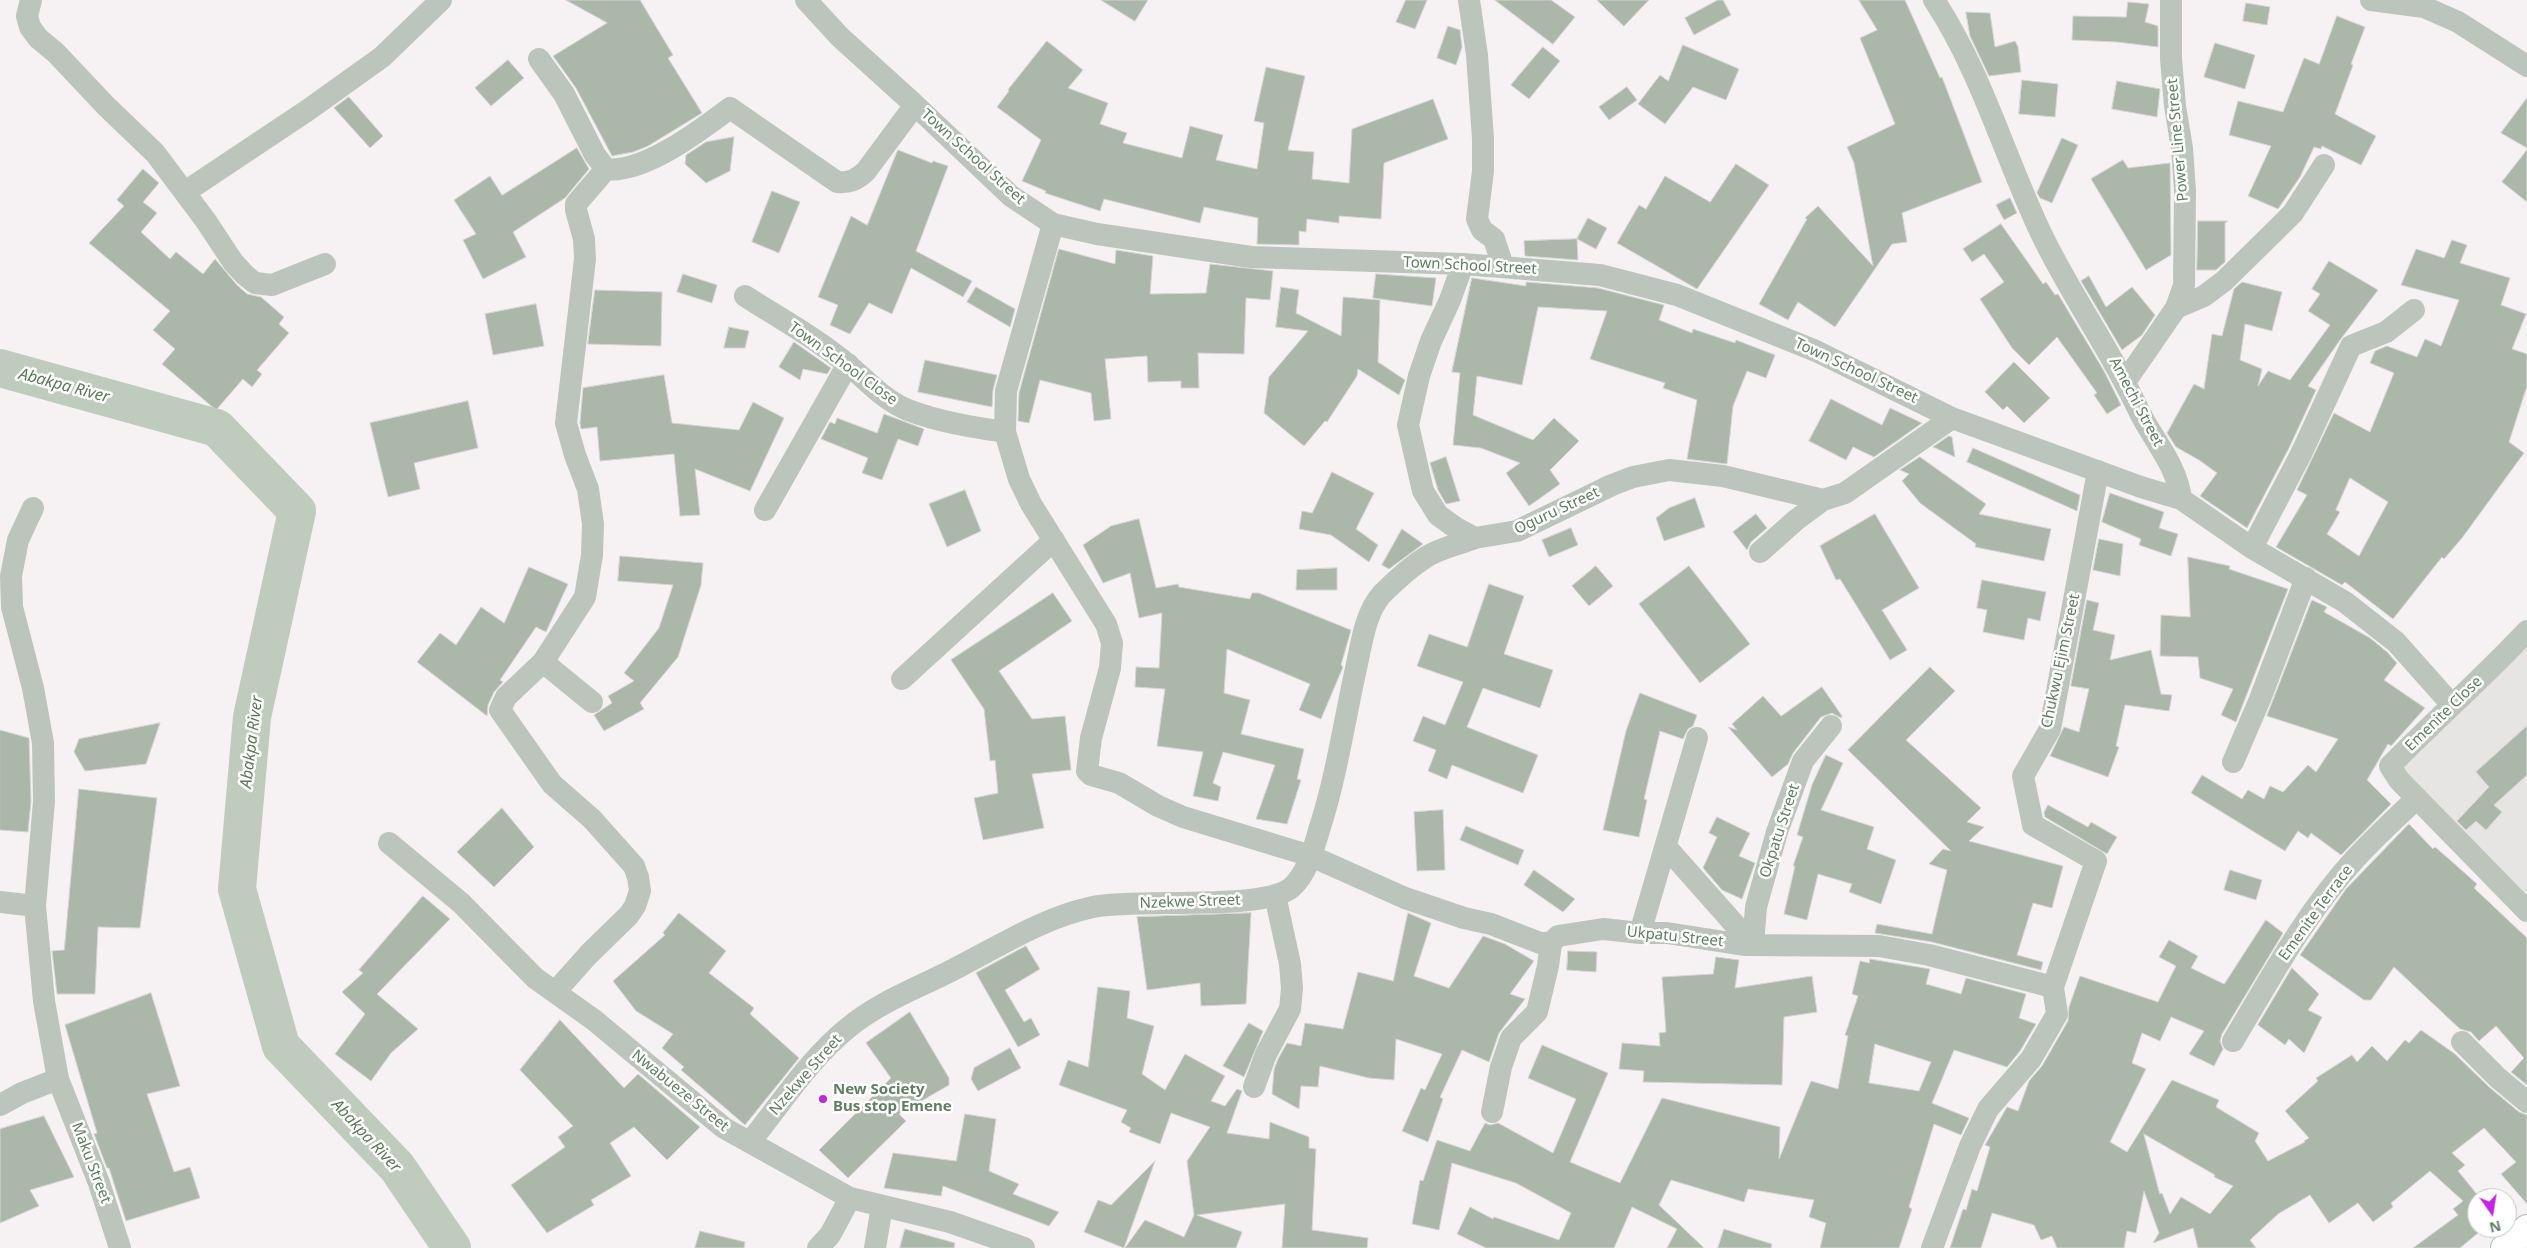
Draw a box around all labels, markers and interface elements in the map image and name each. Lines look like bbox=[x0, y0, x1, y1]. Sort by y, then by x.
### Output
street label: Power Line Street bbox=[2164, 78, 2192, 202]
street label: Town School Street bbox=[917, 106, 1029, 208]
street label: Town School Street bbox=[1403, 254, 1537, 278]
street label: Town School Close bbox=[785, 319, 901, 409]
street label: Town School Street bbox=[1792, 335, 1920, 407]
street label: Amechi Street bbox=[2105, 354, 2167, 450]
water label: Abakpa River bbox=[17, 365, 111, 407]
street label: Oguru Street bbox=[1512, 484, 1602, 538]
street label: Chukwu Ejim Street bbox=[2038, 592, 2084, 730]
street label: Emenite Close bbox=[2402, 673, 2486, 755]
water label: Abakpa River bbox=[237, 695, 267, 789]
street label: Okpatu Street bbox=[1756, 782, 1804, 880]
street label: Emenite Terrace bbox=[2275, 862, 2357, 964]
street label: Nzekwe Street bbox=[1139, 891, 1241, 913]
street label: Ukpatu Street bbox=[1626, 923, 1724, 951]
street label: Nzekwe Street bbox=[766, 1031, 846, 1119]
street label: Nwabueze Street bbox=[628, 1046, 732, 1136]
place label: New Society Bus stop Emene bbox=[833, 1081, 952, 1116]
marker: New Society Bus stop Emene bbox=[817, 1093, 829, 1105]
water label: Abakpa River bbox=[327, 1095, 405, 1177]
street label: Maku Street bbox=[67, 1120, 115, 1206]
north arrow bbox=[2467, 1188, 2517, 1238]
text: N bbox=[2488, 1217, 2503, 1238]

